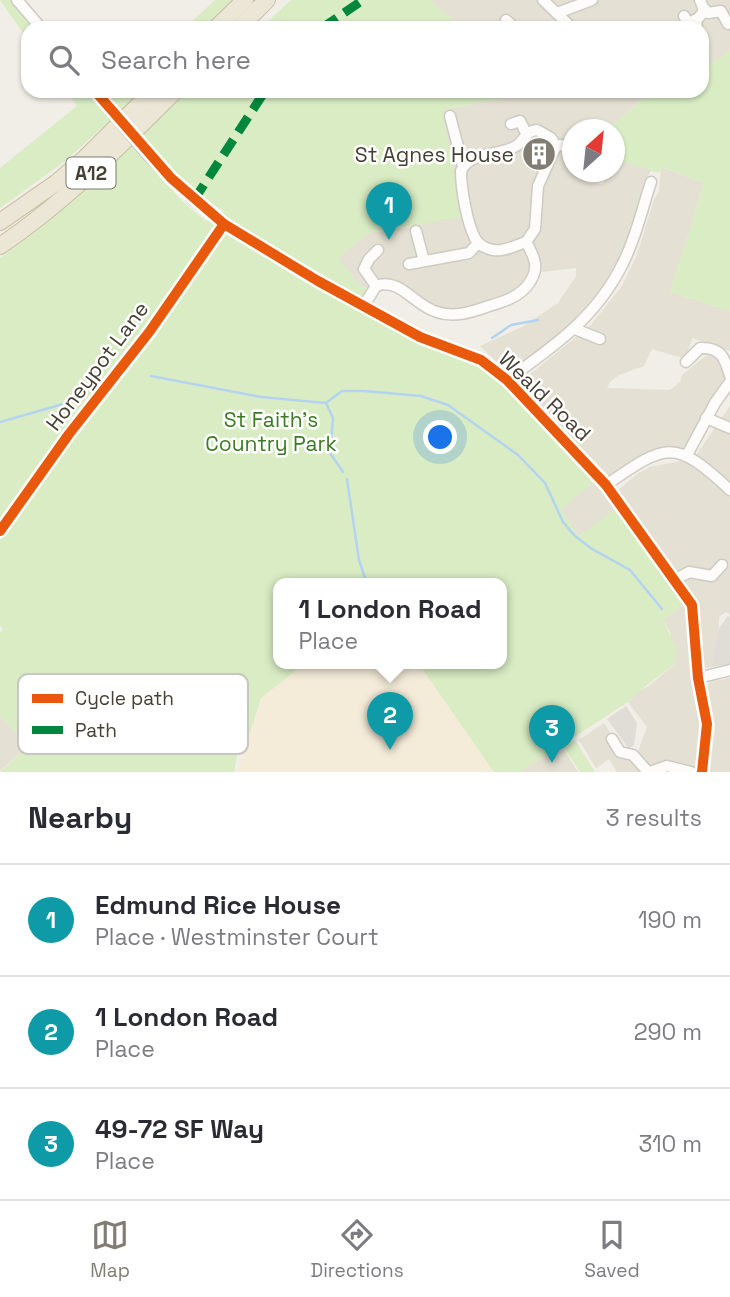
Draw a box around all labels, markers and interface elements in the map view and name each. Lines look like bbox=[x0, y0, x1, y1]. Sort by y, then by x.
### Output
search box bbox=[21, 21, 709, 98]
icon: search bbox=[45, 41, 83, 79]
text: Search here bbox=[101, 43, 251, 77]
north arrow bbox=[562, 119, 625, 182]
building icon: St Agnes House bbox=[520, 135, 558, 173]
place label: St Agnes House bbox=[355, 141, 514, 168]
road number: A12 bbox=[66, 158, 116, 188]
pin: 1 bbox=[366, 182, 412, 240]
street label: Honeypot Lane bbox=[40, 296, 154, 436]
street label: Weald Road bbox=[493, 345, 597, 447]
park label: St Faith's Country Park bbox=[205, 406, 337, 457]
your location bbox=[423, 420, 457, 454]
popup bbox=[273, 578, 507, 669]
text: 1 London Road bbox=[298, 592, 482, 626]
text: Place bbox=[298, 626, 358, 656]
legend bbox=[18, 674, 248, 754]
text: Cycle path bbox=[75, 686, 174, 711]
pin: 2 bbox=[367, 692, 413, 750]
pin: 3 bbox=[529, 705, 575, 763]
text: Path bbox=[75, 718, 117, 743]
text: Nearby bbox=[28, 798, 132, 837]
text: 3 results bbox=[606, 803, 702, 833]
text: Edmund Rice House bbox=[95, 888, 341, 922]
text: 1 bbox=[46, 905, 56, 935]
text: 190 m bbox=[638, 905, 702, 935]
text: Place · Westminster Court bbox=[95, 922, 379, 952]
text: 1 London Road bbox=[95, 1000, 278, 1034]
text: 2 bbox=[44, 1017, 58, 1047]
text: 290 m bbox=[634, 1017, 702, 1047]
text: Place bbox=[95, 1034, 155, 1064]
text: 49-72 SF Way bbox=[95, 1112, 264, 1146]
text: 3 bbox=[44, 1129, 58, 1159]
text: 310 m bbox=[638, 1129, 702, 1159]
text: Place bbox=[95, 1146, 155, 1176]
tab: Map bbox=[90, 1216, 130, 1283]
tab: Directions bbox=[311, 1216, 404, 1283]
tab: Saved bbox=[584, 1216, 640, 1283]

